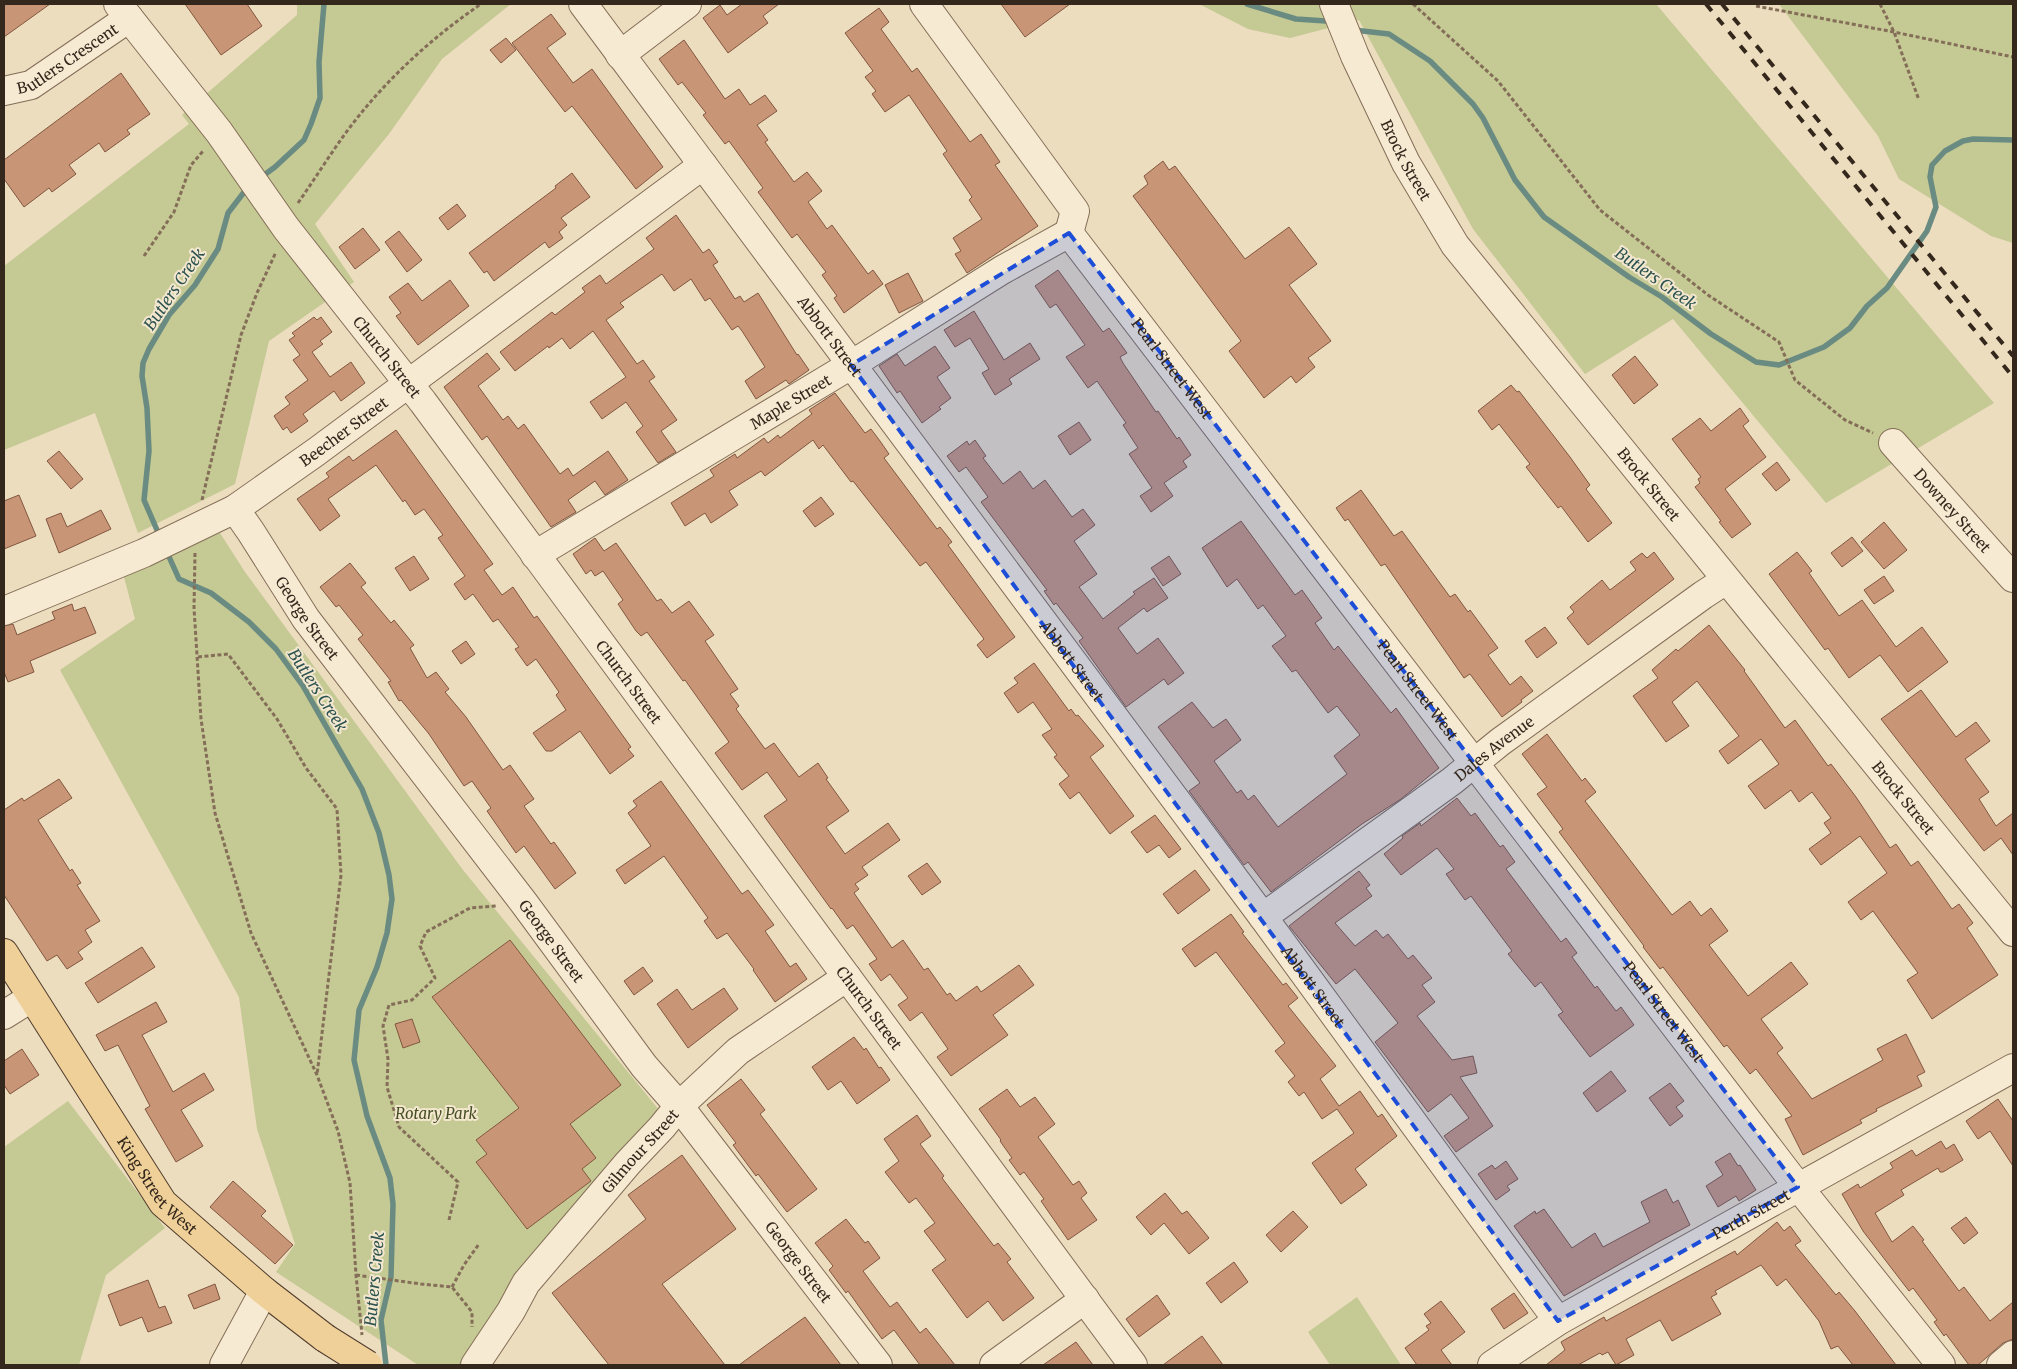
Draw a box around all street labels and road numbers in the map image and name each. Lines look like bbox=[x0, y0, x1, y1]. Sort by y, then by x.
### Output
street label: Butlers Crescent bbox=[15, 19, 122, 97]
street label: Brock Street bbox=[1377, 116, 1436, 204]
street label: Abbott Street bbox=[793, 291, 867, 380]
street label: Church Street bbox=[349, 312, 425, 402]
street label: Pearl Street West bbox=[1128, 314, 1217, 422]
street label: Maple Street bbox=[747, 370, 834, 433]
street label: Beecher Street bbox=[296, 393, 392, 470]
street label: Brock Street bbox=[1614, 443, 1685, 525]
street label: Downey Street bbox=[1910, 464, 1995, 556]
street label: George Street bbox=[272, 573, 343, 664]
street label: Abbott Street bbox=[1035, 616, 1109, 705]
street label: Church Street bbox=[592, 636, 666, 727]
street label: Pearl Street West bbox=[1374, 636, 1463, 744]
street label: Dales Avenue bbox=[1450, 711, 1537, 785]
street label: Brock Street bbox=[1868, 757, 1939, 838]
street label: George Street bbox=[515, 896, 589, 986]
street label: Abbott Street bbox=[1277, 941, 1350, 1031]
street label: Pearl Street West bbox=[1620, 957, 1709, 1066]
street label: Church Street bbox=[833, 962, 907, 1053]
street label: Gilmour Street bbox=[597, 1105, 682, 1197]
street label: King Street West bbox=[113, 1133, 202, 1238]
street label: Perth Street bbox=[1709, 1184, 1793, 1243]
street label: George Street bbox=[761, 1217, 836, 1306]

